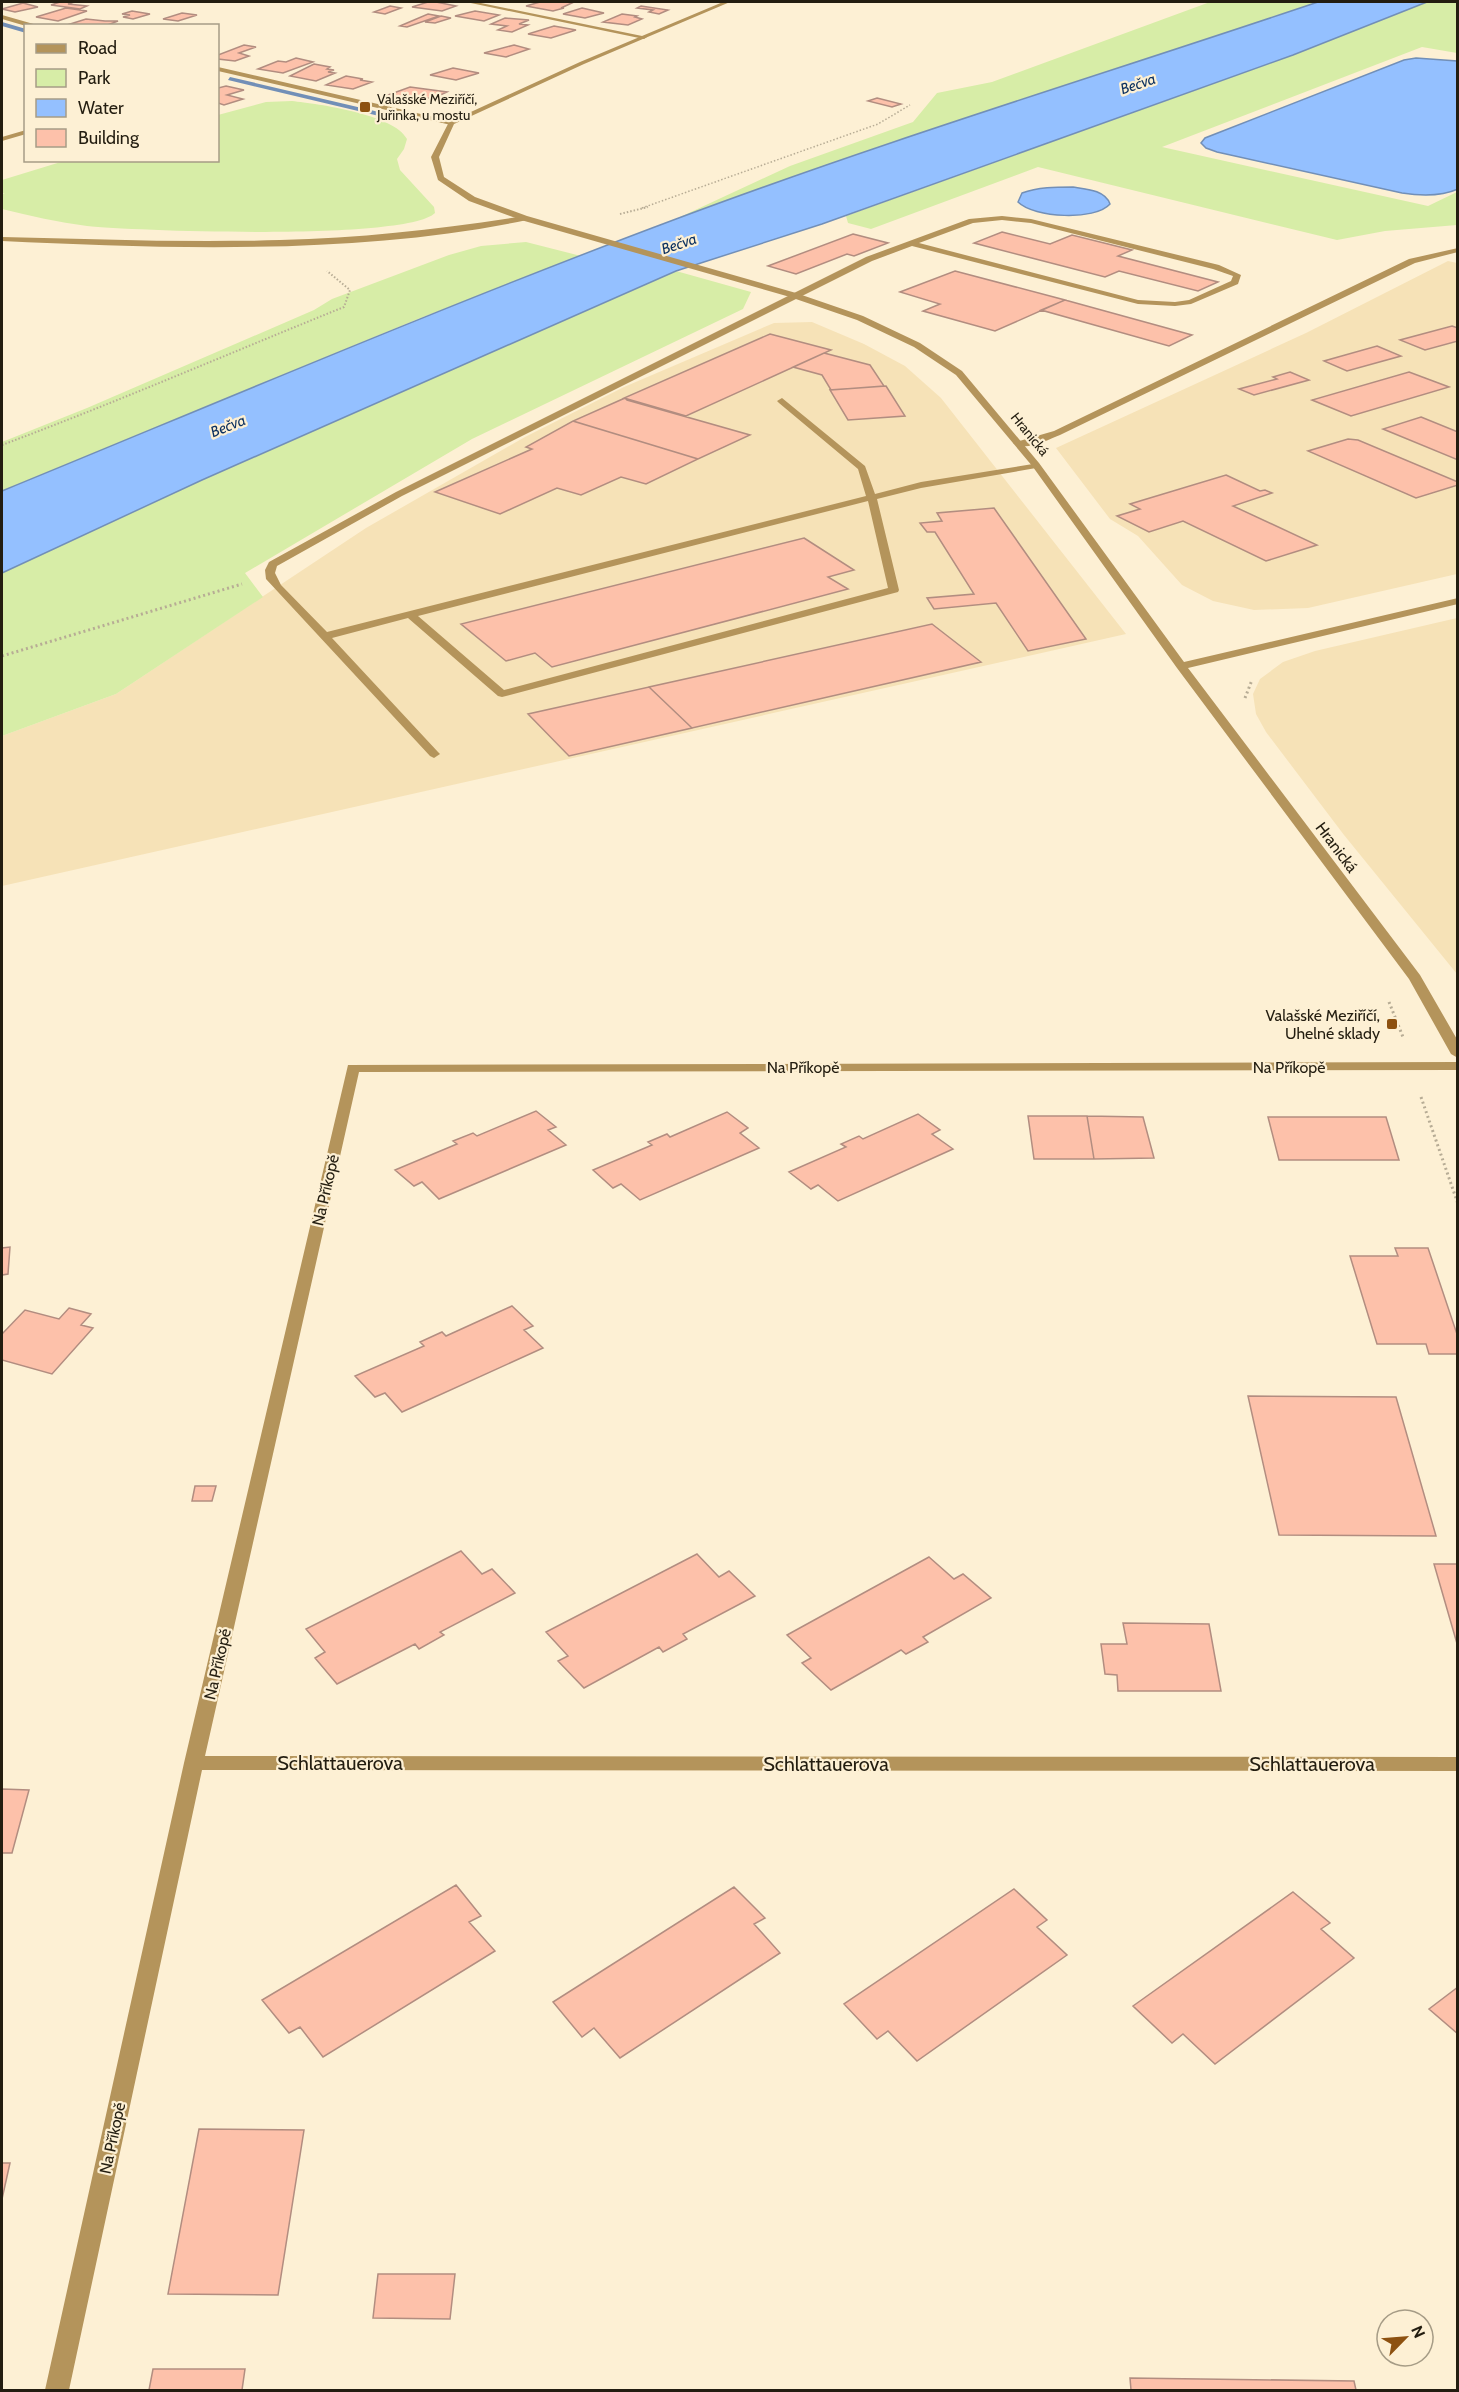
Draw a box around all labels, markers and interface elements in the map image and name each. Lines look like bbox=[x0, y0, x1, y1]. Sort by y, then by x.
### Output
legend bbox=[24, 24, 219, 162]
text: Road bbox=[78, 37, 117, 59]
text: Park bbox=[78, 67, 111, 89]
water label: Bečva bbox=[1118, 70, 1158, 98]
place label: Valašské Meziříčí, Juřinka, u mostu bbox=[376, 90, 477, 124]
text: Water bbox=[78, 97, 124, 119]
marker: Valašské Meziříčí, Juřinka, u mostu bbox=[358, 100, 372, 114]
text: Building bbox=[78, 127, 140, 149]
water label: Bečva bbox=[659, 230, 699, 258]
street label: Hranická bbox=[1007, 409, 1053, 460]
water label: Bečva bbox=[208, 411, 248, 441]
street label: Hranická bbox=[1312, 818, 1362, 876]
place label: Valašské Meziříčí, Uhelné sklady bbox=[1265, 1006, 1380, 1043]
marker: Valašské Meziříčí, Uhelné sklady bbox=[1385, 1017, 1399, 1031]
street label: Na Příkopě bbox=[767, 1058, 839, 1077]
street label: Na Příkopě bbox=[1253, 1058, 1325, 1077]
street label: Na Příkopě bbox=[308, 1153, 343, 1228]
street label: Na Příkopě bbox=[200, 1627, 235, 1702]
street label: Schlattauerova bbox=[277, 1751, 403, 1775]
street label: Schlattauerova bbox=[763, 1752, 889, 1776]
street label: Schlattauerova bbox=[1249, 1752, 1375, 1776]
street label: Na Příkopě bbox=[96, 2101, 129, 2176]
north arrow bbox=[1375, 2308, 1435, 2368]
text: N bbox=[1407, 2323, 1429, 2341]

